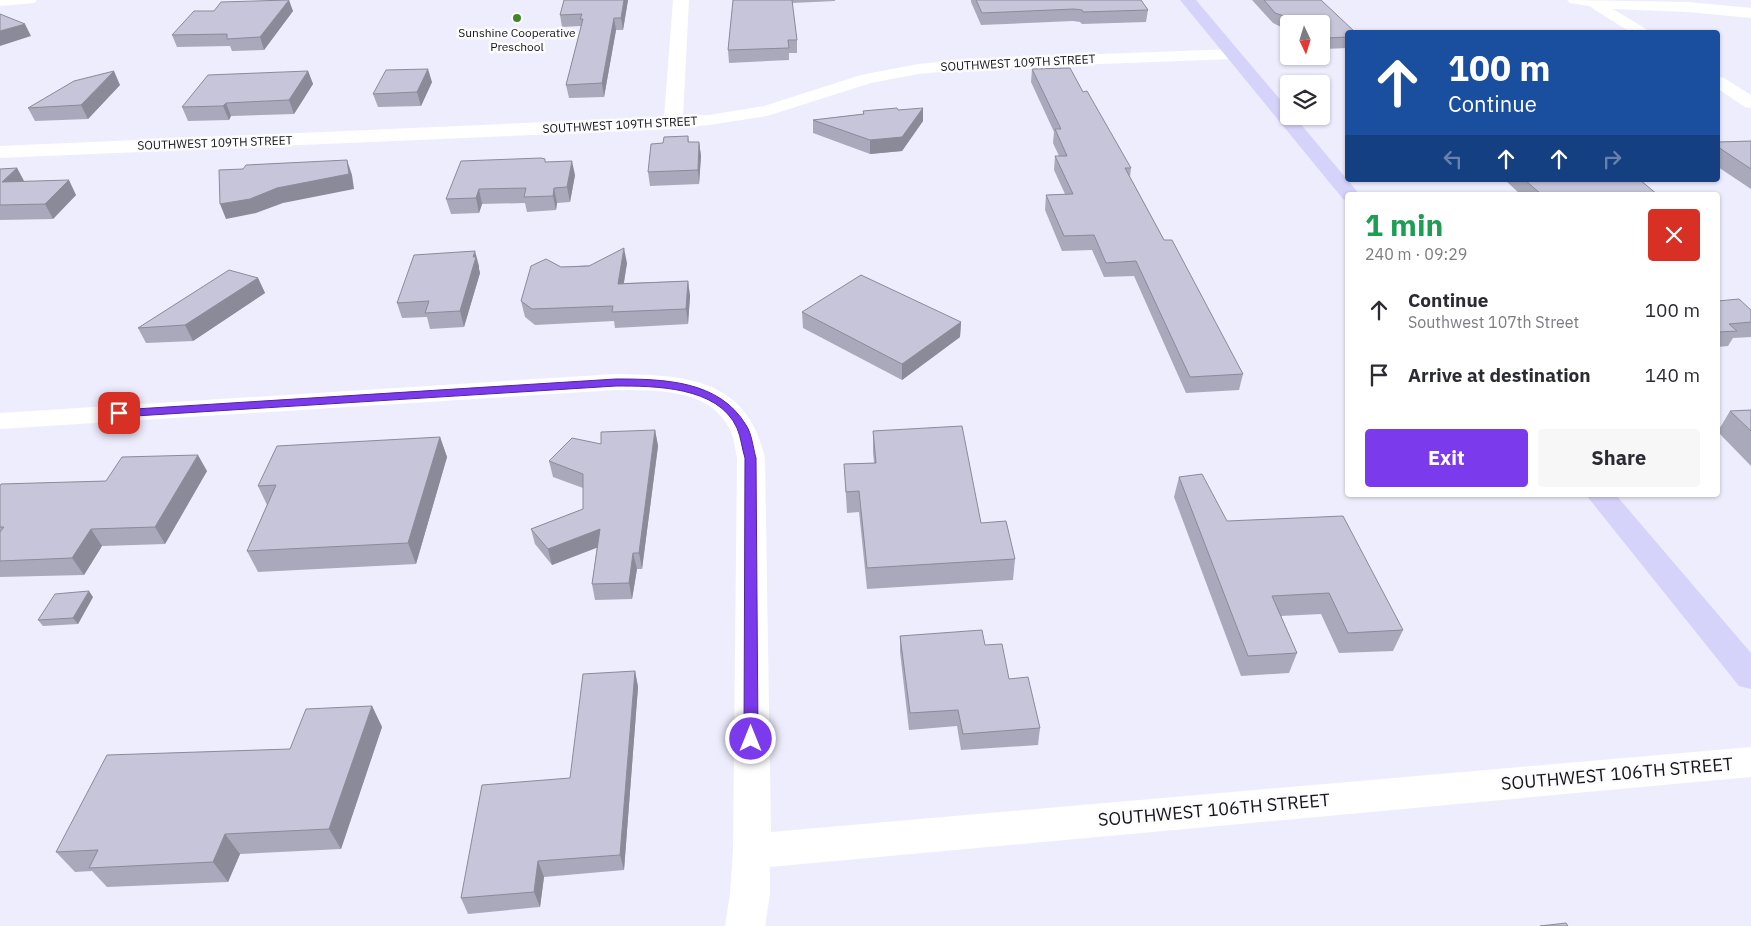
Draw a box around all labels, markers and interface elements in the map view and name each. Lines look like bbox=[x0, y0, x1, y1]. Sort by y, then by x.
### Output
marker: Sunshine Cooperative Preschool bbox=[511, 12, 523, 24]
north arrow bbox=[1280, 15, 1330, 65]
map controls bbox=[1280, 15, 1330, 125]
place label: Sunshine Cooperative Preschool bbox=[458, 25, 576, 54]
text: 100 m bbox=[1448, 45, 1551, 91]
icon: ahead bbox=[1365, 50, 1430, 115]
street label: SOUTHWEST 109TH STREET bbox=[940, 51, 1096, 74]
button: layers bbox=[1280, 75, 1330, 125]
text: Continue bbox=[1448, 89, 1537, 118]
street label: SOUTHWEST 109TH STREET bbox=[542, 113, 698, 136]
street label: SOUTHWEST 109TH STREET bbox=[137, 132, 293, 153]
icon: left bbox=[1439, 145, 1467, 173]
icon: ahead bbox=[1492, 145, 1520, 173]
icon: ahead bbox=[1545, 145, 1573, 173]
icon: right bbox=[1598, 145, 1626, 173]
text: 1 min bbox=[1365, 205, 1443, 244]
button: close bbox=[1648, 209, 1700, 261]
text: 240 m · 09:29 bbox=[1365, 244, 1467, 264]
text: Continue bbox=[1408, 288, 1488, 312]
icon: ahead bbox=[1365, 296, 1393, 324]
text: 100 m bbox=[1645, 298, 1700, 322]
text: Southwest 107th Street bbox=[1408, 312, 1579, 332]
icon: arrive bbox=[1365, 361, 1393, 389]
text: Arrive at destination bbox=[1408, 363, 1591, 387]
text: 140 m bbox=[1645, 363, 1700, 387]
pin bbox=[98, 392, 140, 434]
icon: arrive bbox=[105, 399, 133, 427]
button: Exit bbox=[1365, 429, 1528, 487]
button: Share bbox=[1538, 429, 1700, 487]
position arrow bbox=[724, 712, 776, 764]
street label: SOUTHWEST 106TH STREET bbox=[1500, 752, 1734, 795]
street label: SOUTHWEST 106TH STREET bbox=[1097, 788, 1331, 831]

